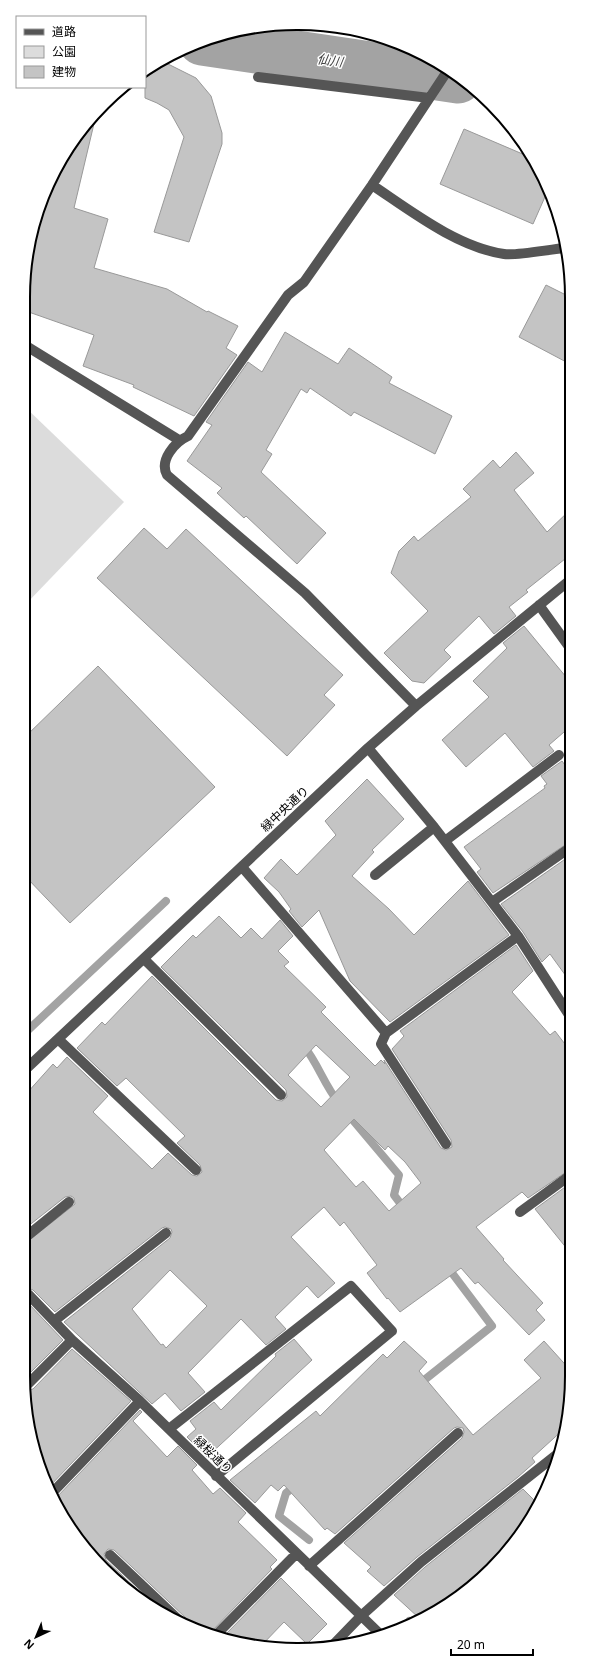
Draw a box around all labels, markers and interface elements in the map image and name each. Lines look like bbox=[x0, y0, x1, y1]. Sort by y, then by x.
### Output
legend bbox=[16, 16, 146, 88]
text: 道路 bbox=[52, 23, 76, 40]
text: 公園 bbox=[52, 43, 76, 60]
water label: 仙川 bbox=[316, 49, 346, 71]
text: 建物 bbox=[52, 63, 76, 80]
street label: 緑中央通り bbox=[257, 782, 312, 835]
street label: 緑桜通り bbox=[190, 1432, 237, 1477]
north arrow bbox=[16, 1617, 56, 1657]
scale bar bbox=[451, 1631, 533, 1657]
text: N bbox=[20, 1636, 37, 1653]
text: 20 m bbox=[457, 1636, 485, 1653]

